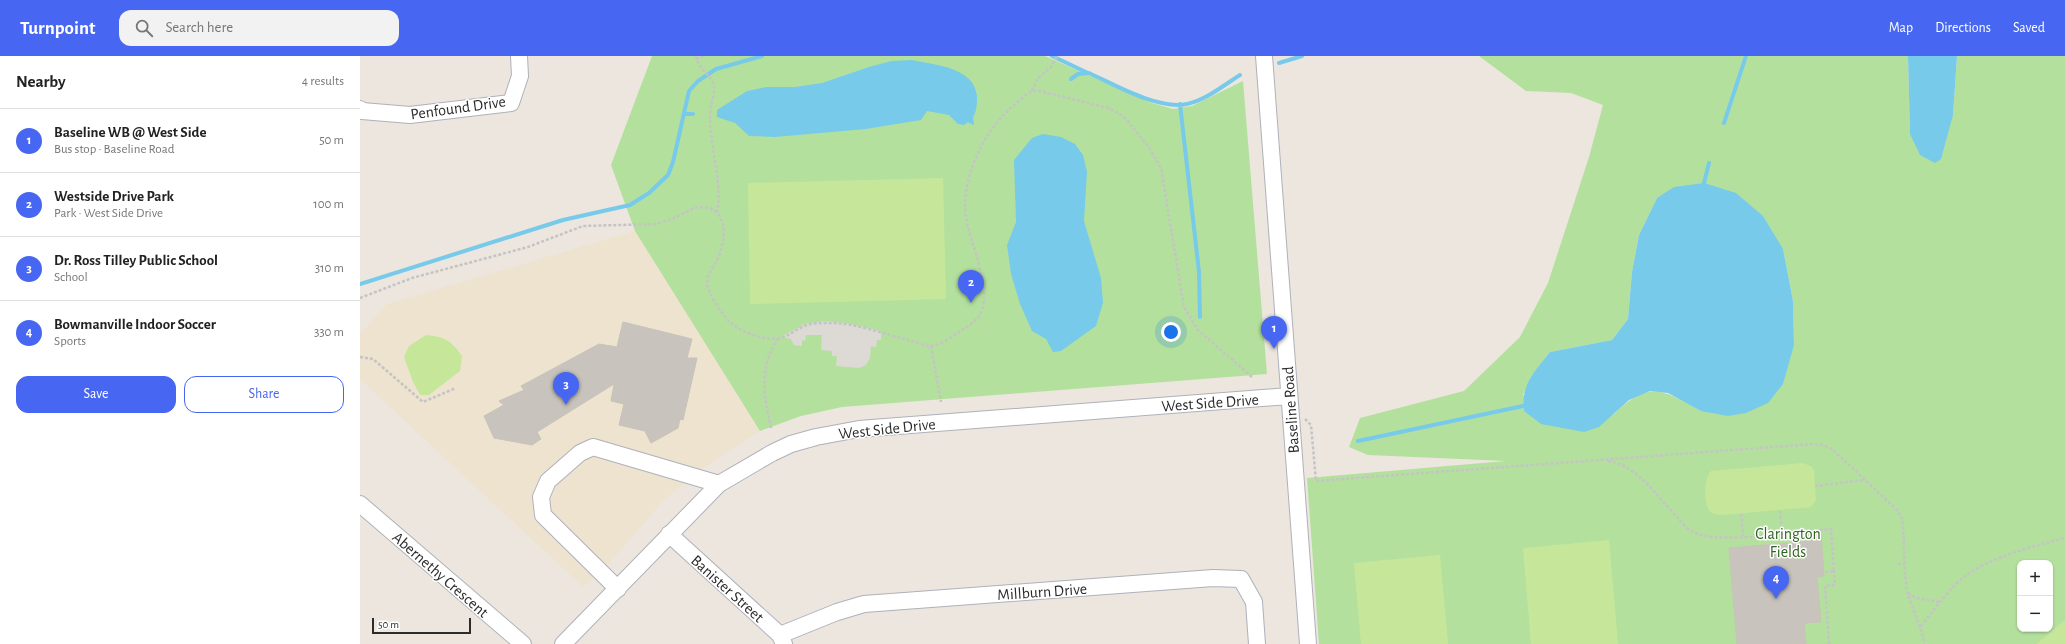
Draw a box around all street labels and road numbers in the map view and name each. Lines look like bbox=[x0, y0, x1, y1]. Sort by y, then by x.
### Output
street label: Penfound Drive bbox=[409, 93, 507, 123]
street label: Baseline Road bbox=[1280, 366, 1302, 454]
street label: West Side Drive bbox=[1161, 392, 1259, 414]
street label: West Side Drive bbox=[838, 416, 936, 442]
street label: Abernethy Crescent bbox=[389, 529, 491, 621]
street label: Banister Street bbox=[688, 552, 767, 625]
street label: Millburn Drive bbox=[997, 581, 1088, 603]

